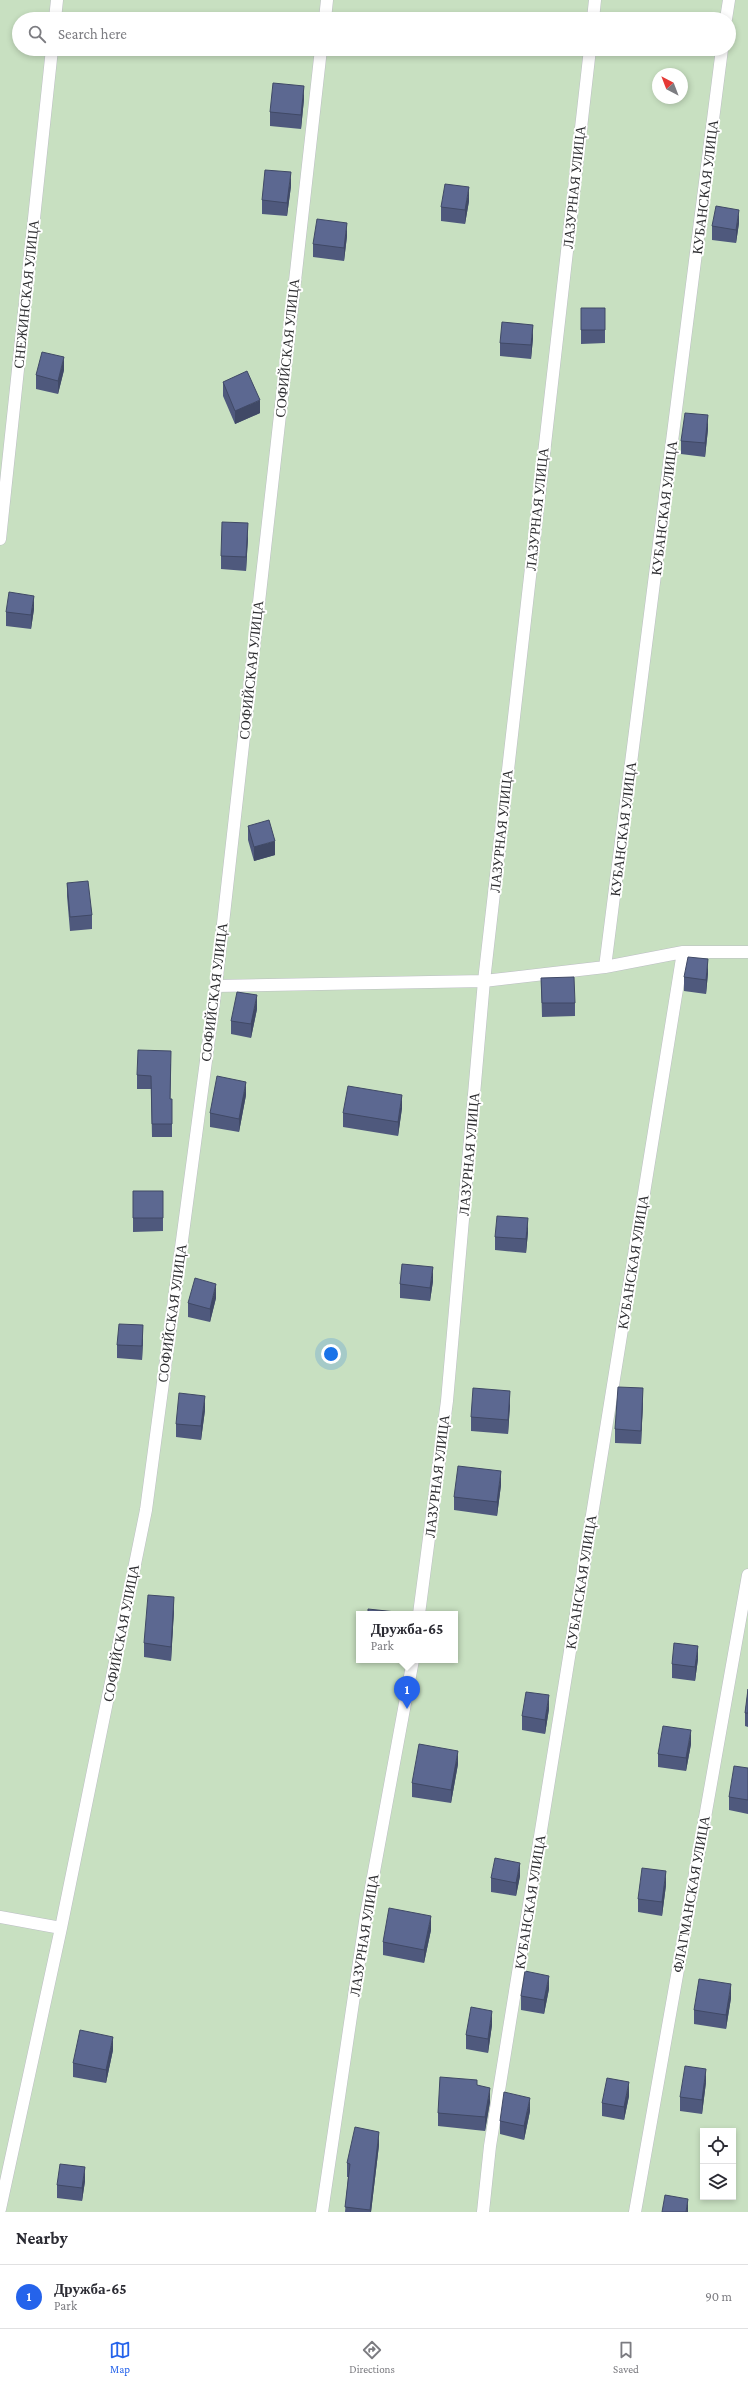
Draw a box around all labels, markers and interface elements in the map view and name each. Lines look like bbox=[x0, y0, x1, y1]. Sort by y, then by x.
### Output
search box bbox=[12, 12, 736, 56]
icon: search bbox=[26, 23, 48, 45]
text: Search here bbox=[58, 26, 127, 42]
north arrow bbox=[652, 68, 688, 104]
street label: КУБАНСКАЯ УЛИЦА bbox=[689, 118, 721, 255]
street label: ЛАЗУРНАЯ УЛИЦА bbox=[560, 124, 589, 249]
street label: СНЕЖИНСКАЯ УЛИЦА bbox=[10, 218, 42, 369]
street label: СОФИЙСКАЯ УЛИЦА bbox=[272, 277, 302, 418]
street label: КУБАНСКАЯ УЛИЦА bbox=[648, 439, 680, 576]
street label: ЛАЗУРНАЯ УЛИЦА bbox=[523, 446, 552, 571]
street label: СОФИЙСКАЯ УЛИЦА bbox=[236, 599, 266, 740]
street label: КУБАНСКАЯ УЛИЦА bbox=[607, 760, 639, 897]
street label: ЛАЗУРНАЯ УЛИЦА bbox=[487, 768, 516, 893]
street label: СОФИЙСКАЯ УЛИЦА bbox=[198, 921, 231, 1062]
street label: ЛАЗУРНАЯ УЛИЦА bbox=[456, 1091, 482, 1216]
street label: КУБАНСКАЯ УЛИЦА bbox=[614, 1193, 652, 1330]
street label: СОФИЙСКАЯ УЛИЦА bbox=[154, 1242, 190, 1383]
your location bbox=[321, 1344, 341, 1364]
street label: ЛАЗУРНАЯ УЛИЦА bbox=[422, 1413, 453, 1538]
street label: КУБАНСКАЯ УЛИЦА bbox=[562, 1513, 600, 1650]
street label: СОФИЙСКАЯ УЛИЦА bbox=[100, 1562, 142, 1703]
popup bbox=[356, 1611, 458, 1663]
text: Дружба-65 bbox=[371, 1621, 443, 1637]
text: Park bbox=[371, 1638, 394, 1653]
pin: 1 bbox=[394, 1676, 420, 1709]
street label: ФЛАГМАНСКАЯ УЛИЦА bbox=[669, 1813, 713, 1974]
street label: КУБАНСКАЯ УЛИЦА bbox=[511, 1833, 549, 1970]
street label: ЛАЗУРНАЯ УЛИЦА bbox=[346, 1872, 382, 1997]
map controls bbox=[700, 2128, 736, 2200]
button: locate bbox=[700, 2128, 736, 2164]
button: layers bbox=[700, 2164, 736, 2200]
text: Nearby bbox=[16, 2229, 68, 2248]
text: Дружба-65 bbox=[54, 2281, 127, 2297]
text: 1 bbox=[27, 2289, 31, 2304]
text: 90 m bbox=[705, 2289, 732, 2304]
text: Park bbox=[54, 2298, 77, 2313]
tab: Map bbox=[109, 2339, 131, 2375]
tab: Directions bbox=[349, 2339, 395, 2375]
tab: Saved bbox=[613, 2339, 639, 2375]

